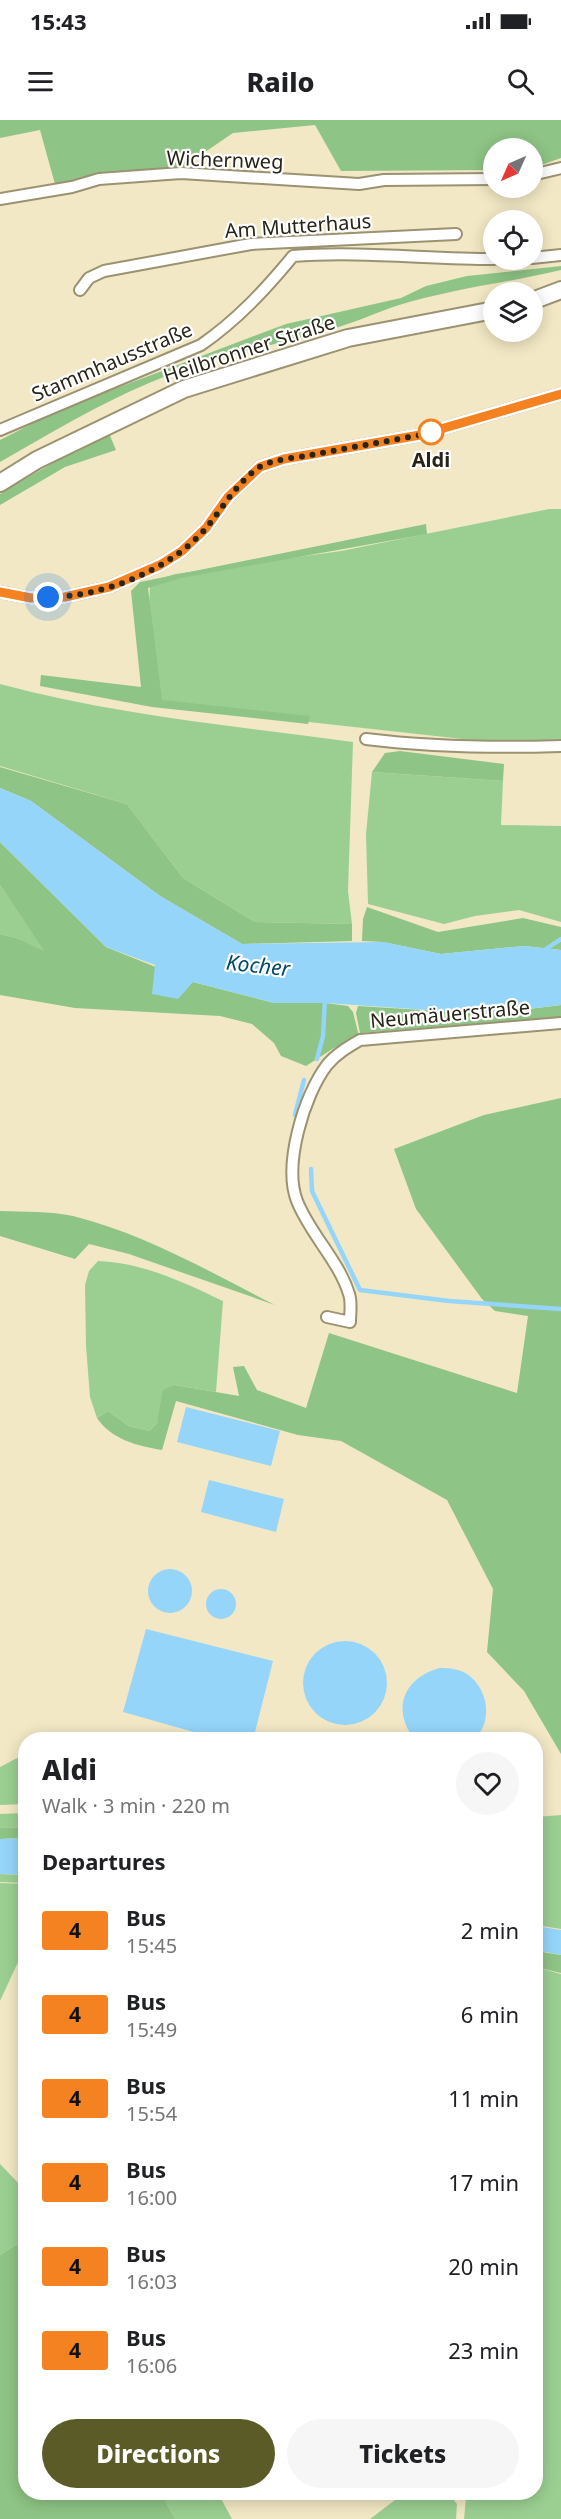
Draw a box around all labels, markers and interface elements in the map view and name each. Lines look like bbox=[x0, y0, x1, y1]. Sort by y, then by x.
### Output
text: 15:43 bbox=[30, 6, 87, 36]
text: Railo bbox=[246, 63, 315, 100]
icon: menu bbox=[24, 65, 57, 98]
icon: search bbox=[504, 65, 537, 98]
north arrow bbox=[483, 138, 543, 198]
map controls bbox=[483, 138, 543, 342]
street label: Wichernweg bbox=[166, 144, 284, 175]
street label: Am Mutterhaus bbox=[224, 207, 372, 244]
button: locate bbox=[483, 210, 543, 270]
button: layers bbox=[483, 282, 543, 342]
street label: Heilbronner Straße bbox=[159, 308, 338, 389]
street label: Stammhausstraße bbox=[27, 315, 196, 408]
marker: Aldi bbox=[418, 419, 444, 445]
place label: Aldi bbox=[412, 446, 450, 473]
your location bbox=[33, 582, 63, 612]
water label: Kocher bbox=[225, 948, 293, 982]
street label: Neumäuerstraße bbox=[369, 993, 531, 1034]
text: Aldi bbox=[42, 1750, 97, 1788]
button: heart bbox=[456, 1752, 519, 1815]
text: Walk · 3 min · 220 m bbox=[42, 1792, 230, 1819]
text: Departures bbox=[42, 1846, 166, 1876]
text: Bus bbox=[126, 1902, 166, 1932]
text: 2 min bbox=[461, 1915, 519, 1945]
text: 4 bbox=[69, 1916, 81, 1944]
text: 15:45 bbox=[126, 1932, 177, 1959]
text: Bus bbox=[126, 1986, 166, 2016]
text: 6 min bbox=[461, 1999, 519, 2029]
text: 4 bbox=[69, 2000, 81, 2028]
text: 15:49 bbox=[126, 2016, 177, 2043]
text: Bus bbox=[126, 2070, 166, 2100]
text: 11 min bbox=[448, 2083, 519, 2113]
text: 4 bbox=[69, 2084, 81, 2112]
text: 15:54 bbox=[126, 2100, 177, 2127]
text: Bus bbox=[126, 2154, 166, 2184]
text: 17 min bbox=[448, 2167, 519, 2197]
text: 4 bbox=[69, 2168, 81, 2196]
text: 16:00 bbox=[126, 2184, 177, 2211]
text: Bus bbox=[126, 2238, 166, 2268]
text: 20 min bbox=[448, 2251, 519, 2281]
text: 4 bbox=[69, 2252, 81, 2280]
text: 16:03 bbox=[126, 2268, 177, 2295]
text: Bus bbox=[126, 2322, 166, 2352]
text: 23 min bbox=[448, 2335, 519, 2365]
text: 4 bbox=[69, 2336, 81, 2364]
text: 16:06 bbox=[126, 2352, 177, 2379]
button: Directions bbox=[42, 2419, 275, 2488]
button: Tickets bbox=[287, 2419, 519, 2488]

